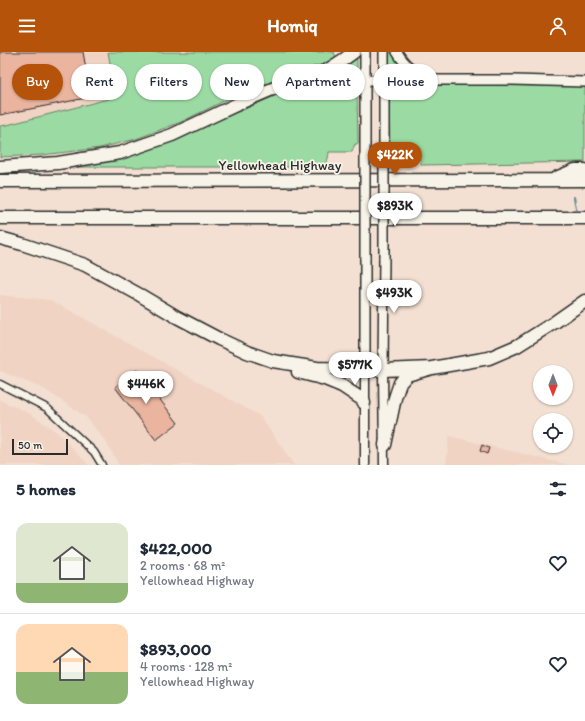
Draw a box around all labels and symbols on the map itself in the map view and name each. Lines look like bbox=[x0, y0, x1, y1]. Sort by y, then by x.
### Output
pin: $422K bbox=[367, 142, 423, 176]
street label: Yellowhead Highway bbox=[219, 157, 342, 174]
pin: $893K bbox=[367, 193, 423, 227]
pin: $493K bbox=[366, 280, 422, 314]
pin: $577K bbox=[327, 352, 383, 386]
north arrow bbox=[533, 365, 573, 405]
pin: $446K bbox=[118, 371, 174, 405]
scale bar bbox=[12, 437, 68, 456]

